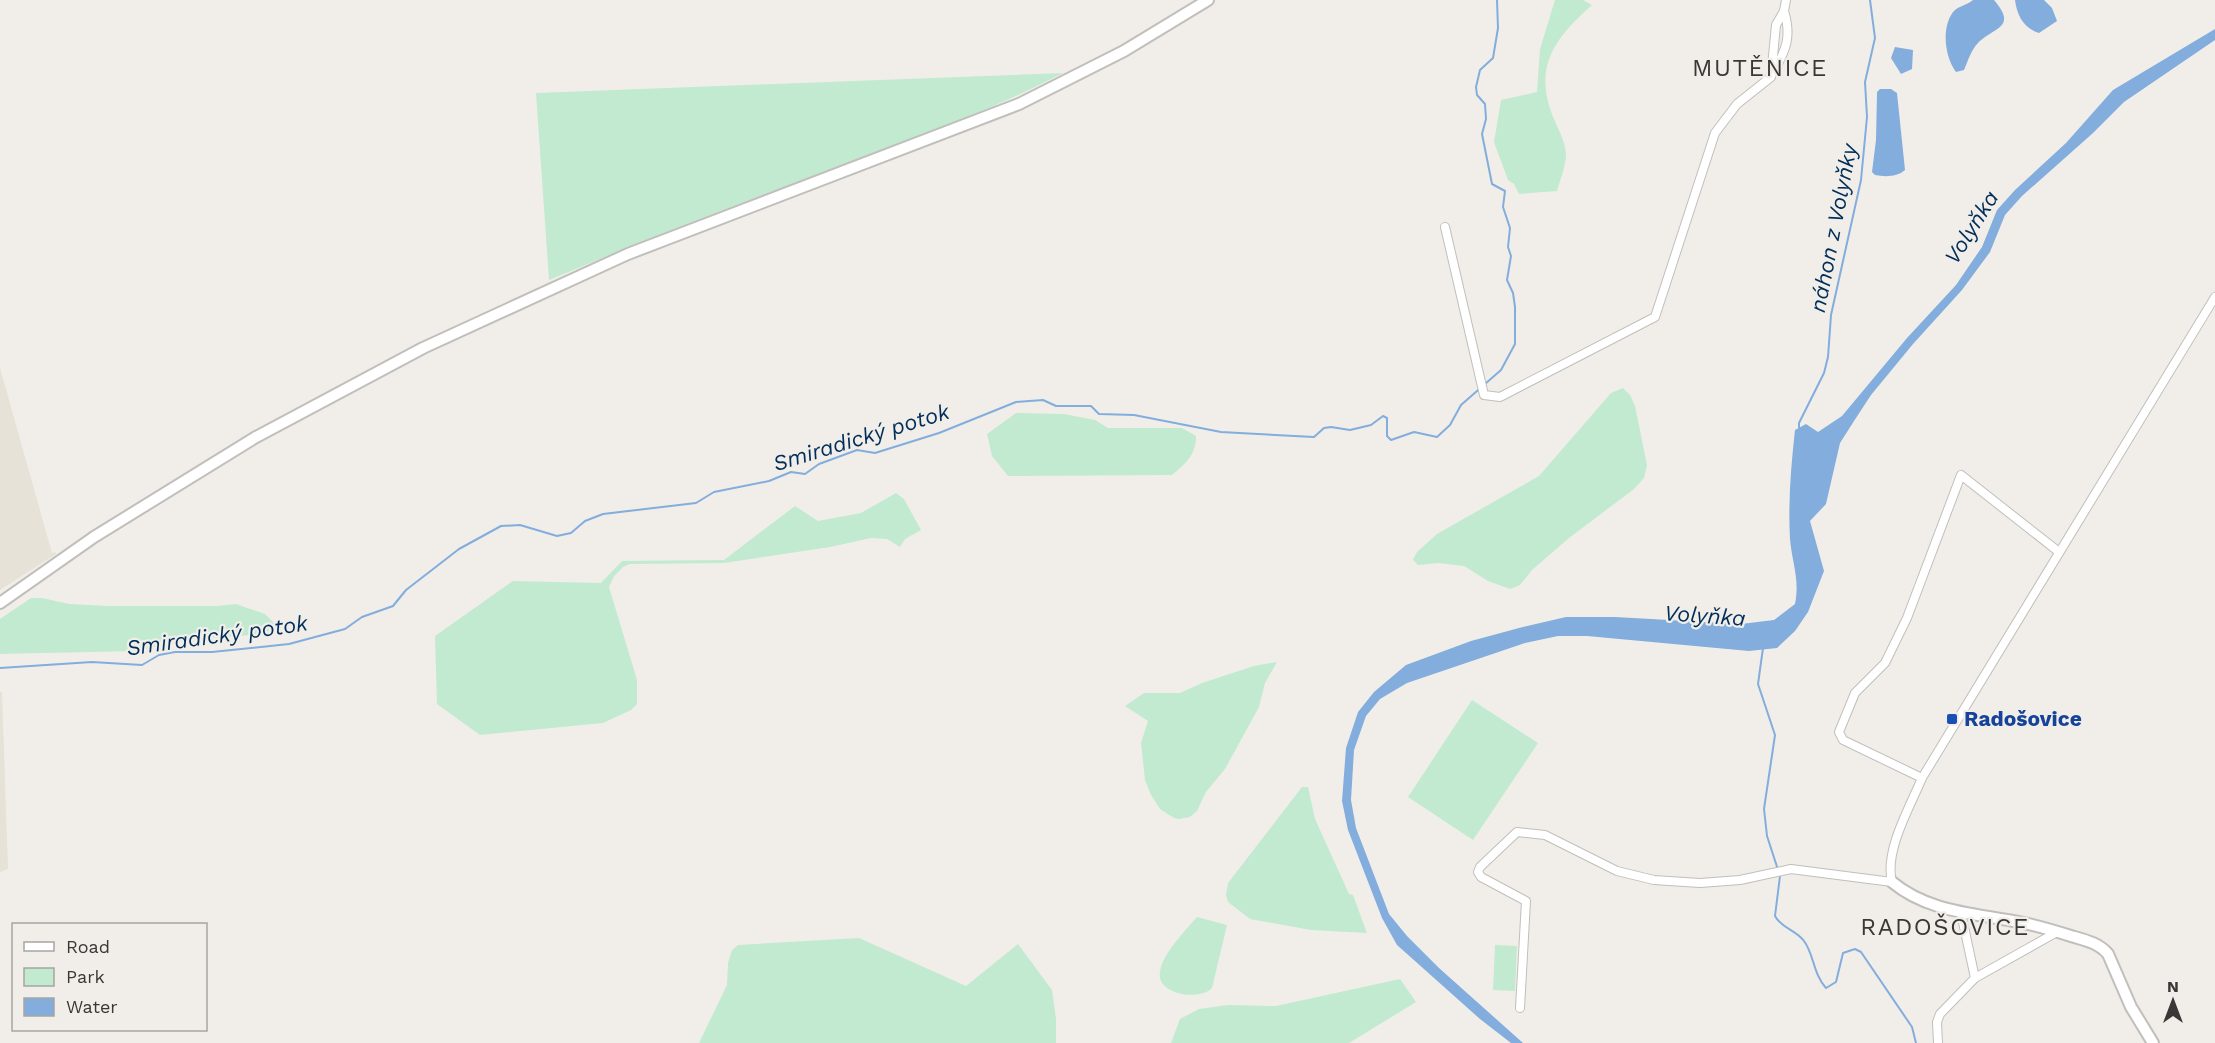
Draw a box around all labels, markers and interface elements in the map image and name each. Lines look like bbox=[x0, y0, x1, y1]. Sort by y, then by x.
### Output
district label: MUTĚNICE bbox=[1692, 54, 1828, 82]
water label: náhon z Volyňky bbox=[1805, 140, 1862, 314]
water label: Volyňka bbox=[1939, 186, 2004, 268]
water label: Smiradický potok bbox=[770, 398, 953, 476]
water label: Volyňka bbox=[1663, 600, 1746, 631]
water label: Smiradický potok bbox=[125, 610, 310, 661]
place label: Radošovice bbox=[1964, 706, 2082, 731]
marker: Radošovice bbox=[1945, 712, 1959, 726]
district label: RADOŠOVICE bbox=[1860, 913, 2030, 941]
legend bbox=[12, 923, 207, 1031]
text: Road bbox=[66, 936, 110, 957]
text: Park bbox=[66, 966, 105, 987]
north arrow bbox=[2143, 971, 2203, 1031]
text: N bbox=[2167, 977, 2179, 996]
text: Water bbox=[66, 996, 118, 1017]

